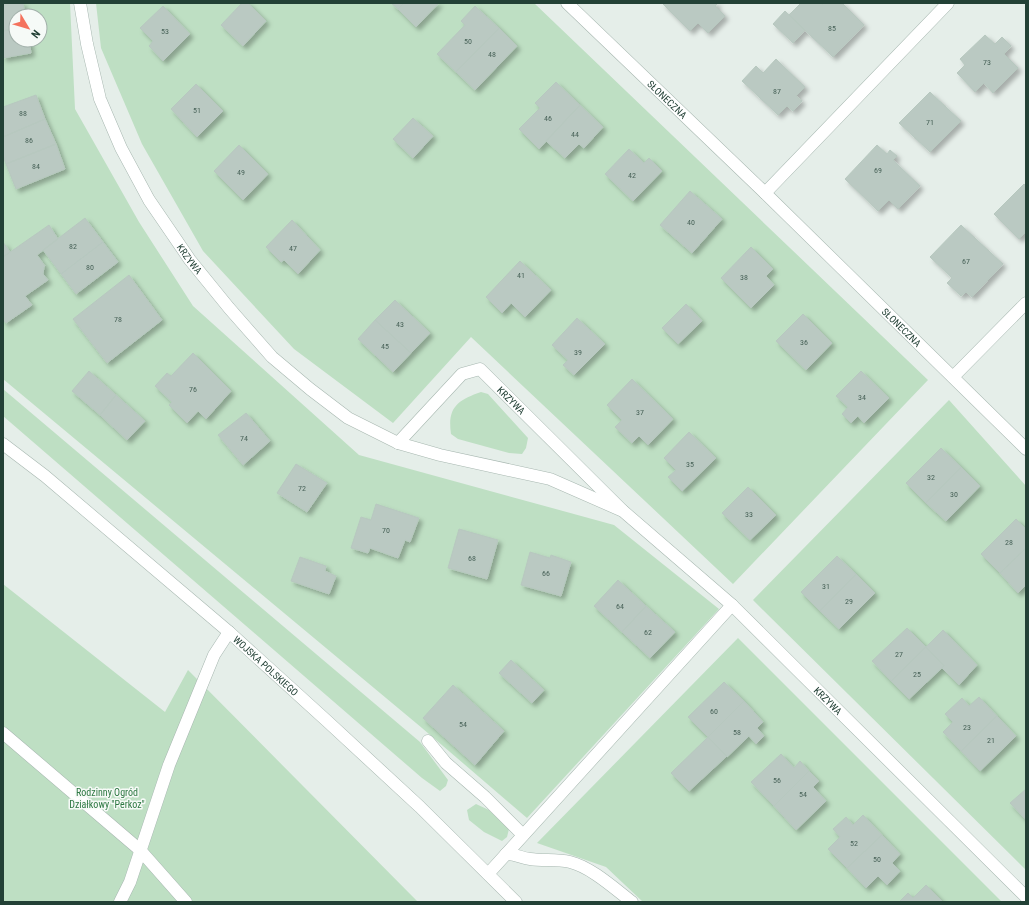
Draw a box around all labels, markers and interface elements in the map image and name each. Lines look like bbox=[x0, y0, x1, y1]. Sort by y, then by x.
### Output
north arrow bbox=[8, 8, 48, 48]
house number: 85 bbox=[828, 24, 836, 33]
text: N bbox=[28, 27, 43, 41]
house number: 53 bbox=[161, 27, 169, 36]
house number: 50 bbox=[464, 37, 472, 46]
house number: 48 bbox=[488, 50, 496, 59]
house number: 73 bbox=[983, 58, 991, 67]
street label: SŁONECZNA bbox=[645, 78, 689, 121]
house number: 87 bbox=[773, 87, 781, 96]
house number: 51 bbox=[193, 106, 201, 115]
house number: 88 bbox=[19, 109, 27, 118]
house number: 46 bbox=[544, 114, 552, 123]
house number: 71 bbox=[926, 118, 934, 127]
house number: 44 bbox=[571, 130, 579, 139]
house number: 86 bbox=[25, 136, 33, 145]
house number: 84 bbox=[32, 162, 40, 171]
house number: 69 bbox=[874, 166, 882, 175]
house number: 49 bbox=[237, 168, 245, 177]
house number: 42 bbox=[628, 171, 636, 180]
house number: 40 bbox=[687, 218, 695, 227]
house number: 82 bbox=[69, 242, 77, 251]
street label: KRZYWA bbox=[175, 242, 204, 276]
house number: 47 bbox=[289, 244, 297, 253]
house number: 67 bbox=[962, 257, 970, 266]
house number: 80 bbox=[86, 263, 94, 272]
house number: 41 bbox=[517, 271, 525, 280]
house number: 38 bbox=[740, 273, 748, 282]
street label: SŁONECZNA bbox=[880, 306, 923, 349]
house number: 78 bbox=[114, 315, 122, 324]
house number: 43 bbox=[396, 320, 404, 329]
house number: 36 bbox=[800, 338, 808, 347]
house number: 45 bbox=[381, 342, 389, 351]
house number: 39 bbox=[574, 348, 582, 357]
street label: KRZYWA bbox=[495, 384, 527, 417]
house number: 76 bbox=[189, 385, 197, 394]
house number: 34 bbox=[858, 393, 866, 402]
house number: 37 bbox=[636, 408, 644, 417]
house number: 74 bbox=[240, 434, 248, 443]
house number: 35 bbox=[686, 460, 694, 469]
house number: 32 bbox=[927, 473, 935, 482]
house number: 72 bbox=[298, 484, 306, 493]
house number: 30 bbox=[950, 490, 958, 499]
house number: 33 bbox=[745, 510, 753, 519]
house number: 70 bbox=[382, 526, 390, 535]
house number: 28 bbox=[1005, 538, 1013, 547]
house number: 68 bbox=[468, 554, 476, 563]
house number: 66 bbox=[542, 569, 550, 578]
house number: 31 bbox=[822, 582, 830, 591]
house number: 29 bbox=[845, 597, 853, 606]
house number: 64 bbox=[616, 602, 624, 611]
house number: 62 bbox=[644, 628, 652, 637]
street label: WOJSKA POLSKIEGO bbox=[231, 634, 300, 698]
house number: 27 bbox=[895, 650, 903, 659]
house number: 25 bbox=[913, 670, 921, 679]
street label: KRZYWA bbox=[812, 685, 844, 717]
house number: 60 bbox=[710, 707, 718, 716]
house number: 54 bbox=[459, 720, 467, 729]
house number: 23 bbox=[963, 723, 971, 732]
house number: 58 bbox=[733, 728, 741, 737]
house number: 21 bbox=[987, 736, 995, 745]
house number: 56 bbox=[773, 776, 781, 785]
park label: Rodzinny Ogród Działkowy "Perkoz" bbox=[69, 787, 145, 810]
house number: 54 bbox=[799, 790, 807, 799]
house number: 52 bbox=[850, 839, 858, 848]
house number: 50 bbox=[873, 855, 881, 864]

